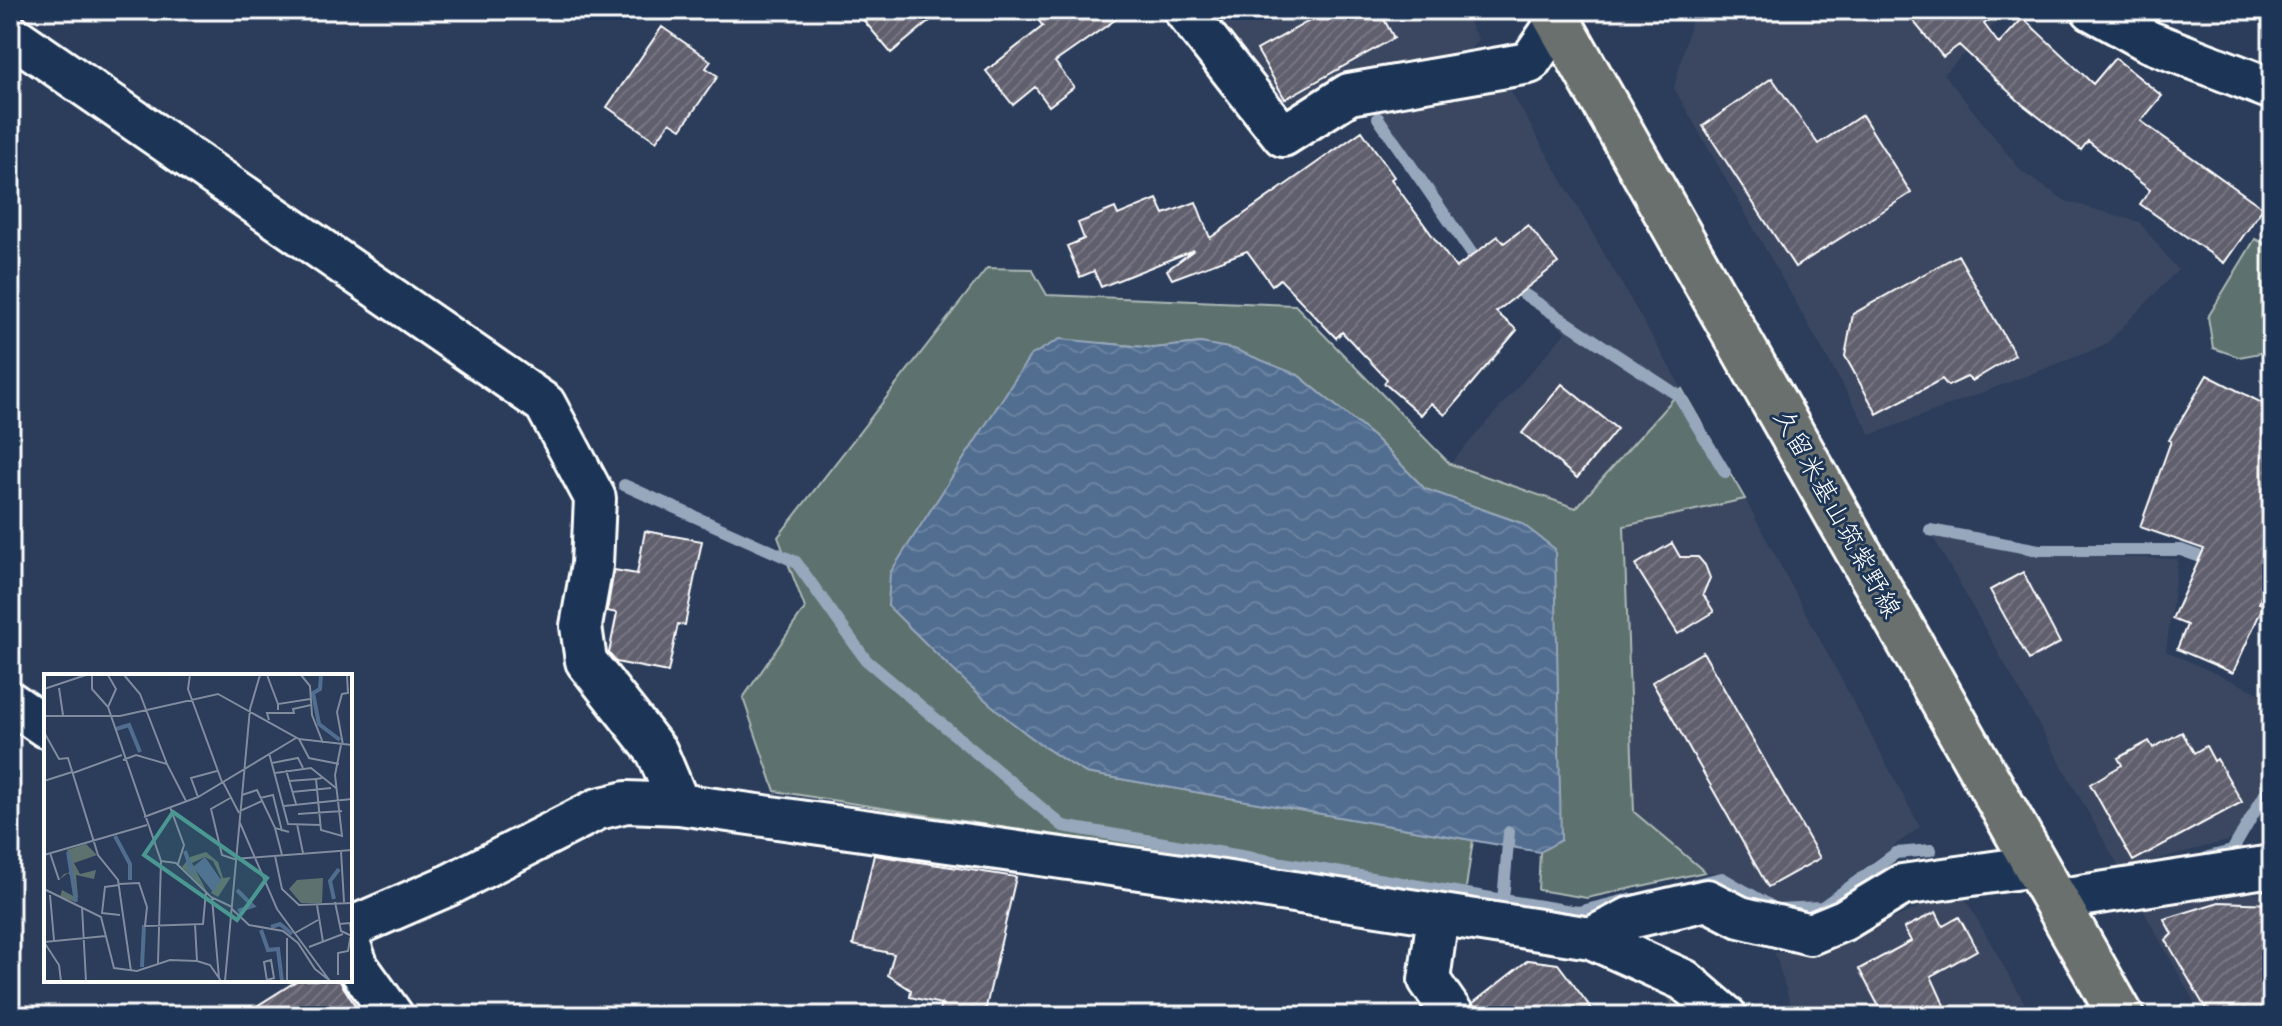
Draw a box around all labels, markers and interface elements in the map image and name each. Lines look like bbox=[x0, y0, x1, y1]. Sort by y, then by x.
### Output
street label: 久留米基山筑紫野線 bbox=[1764, 403, 1908, 625]
inset map bbox=[44, 674, 352, 982]

